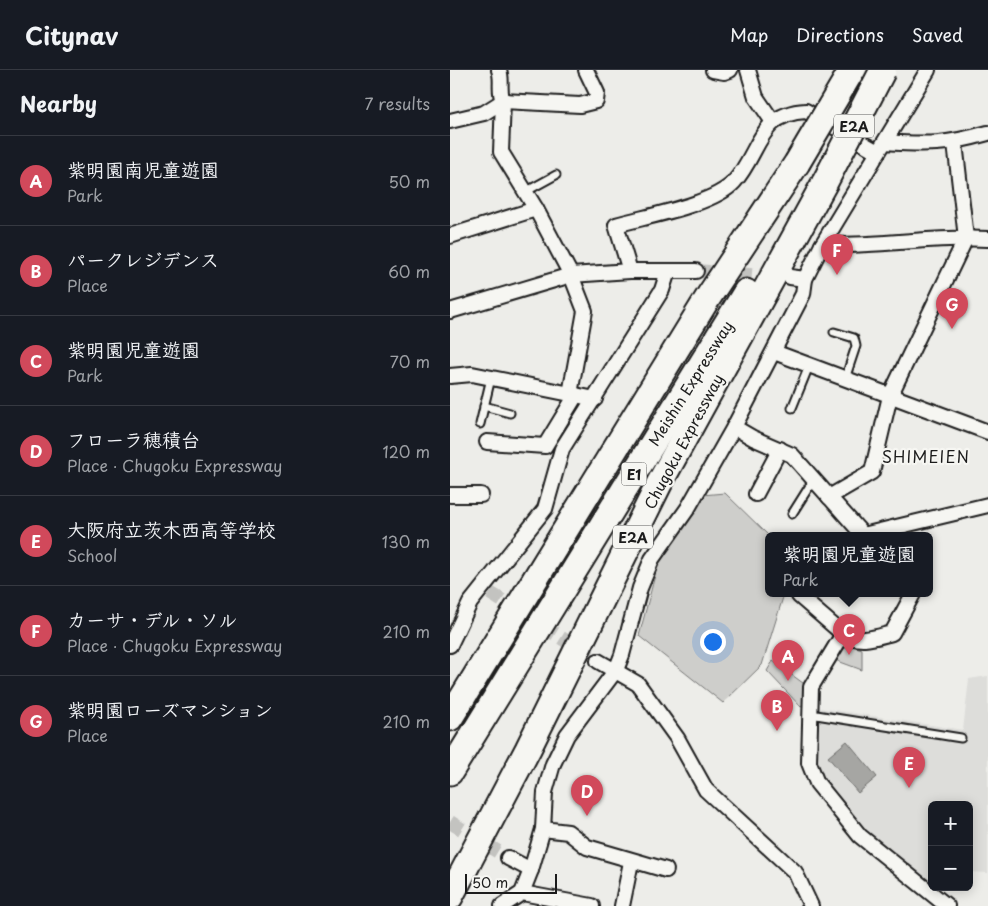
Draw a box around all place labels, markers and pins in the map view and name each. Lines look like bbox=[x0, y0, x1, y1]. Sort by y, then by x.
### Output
pin: F bbox=[821, 234, 853, 275]
pin: G bbox=[936, 288, 968, 329]
pin: C bbox=[833, 614, 865, 655]
pin: A bbox=[772, 640, 804, 681]
pin: B bbox=[761, 690, 793, 731]
pin: E bbox=[893, 747, 925, 788]
pin: D bbox=[571, 775, 603, 816]

